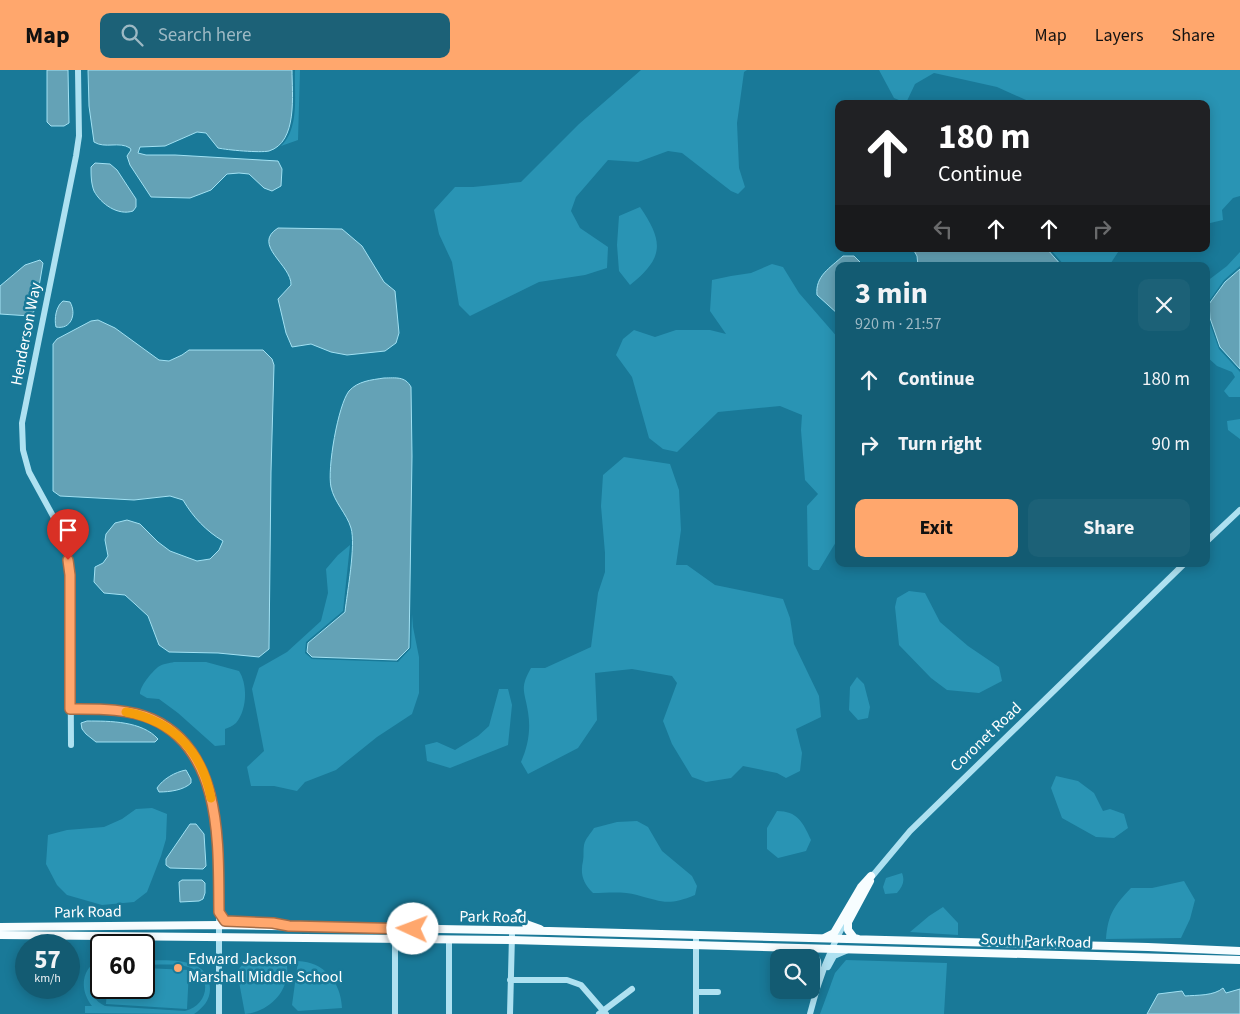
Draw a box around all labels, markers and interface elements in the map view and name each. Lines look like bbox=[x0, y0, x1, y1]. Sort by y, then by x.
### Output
search box bbox=[100, 13, 450, 58]
text: Map bbox=[25, 18, 70, 53]
icon: search bbox=[118, 21, 146, 49]
text: Search here bbox=[158, 22, 251, 49]
text: Map bbox=[1035, 23, 1067, 48]
text: Layers bbox=[1095, 23, 1144, 48]
text: Share bbox=[1172, 23, 1215, 48]
text: 180 m bbox=[938, 112, 1030, 162]
icon: ahead bbox=[855, 120, 920, 185]
text: Continue bbox=[938, 158, 1022, 190]
icon: left bbox=[929, 215, 957, 243]
icon: ahead bbox=[982, 215, 1010, 243]
icon: ahead bbox=[1035, 215, 1063, 243]
icon: right bbox=[1088, 215, 1116, 243]
text: 3 min bbox=[855, 272, 928, 315]
button: close bbox=[1138, 279, 1190, 331]
street label: Henderson Way bbox=[5, 280, 47, 387]
text: 920 m · 21:57 bbox=[855, 313, 942, 335]
icon: ahead bbox=[855, 366, 883, 394]
text: Continue bbox=[898, 366, 975, 393]
text: 180 m bbox=[1142, 366, 1190, 393]
icon: right bbox=[855, 431, 883, 459]
text: Turn right bbox=[898, 431, 982, 458]
text: 90 m bbox=[1152, 431, 1190, 458]
button: Exit bbox=[855, 499, 1018, 557]
button: Share bbox=[1028, 499, 1190, 557]
pin bbox=[47, 509, 89, 560]
icon: arrive bbox=[54, 516, 82, 544]
street label: Coronet Road bbox=[945, 697, 1027, 777]
street label: Park Road bbox=[54, 900, 122, 924]
position arrow bbox=[386, 902, 438, 954]
street label: Park Road bbox=[459, 905, 527, 929]
street label: South Park Road bbox=[980, 928, 1092, 954]
speed limit sign: 60 bbox=[90, 934, 155, 999]
text: 57 bbox=[34, 942, 61, 978]
place label: Edward Jackson Marshall Middle School bbox=[188, 948, 343, 988]
map controls bbox=[770, 949, 820, 999]
button: search bbox=[770, 949, 820, 999]
marker: Edward Jackson Marshall Middle School bbox=[172, 962, 184, 974]
text: km/h bbox=[34, 970, 61, 987]

